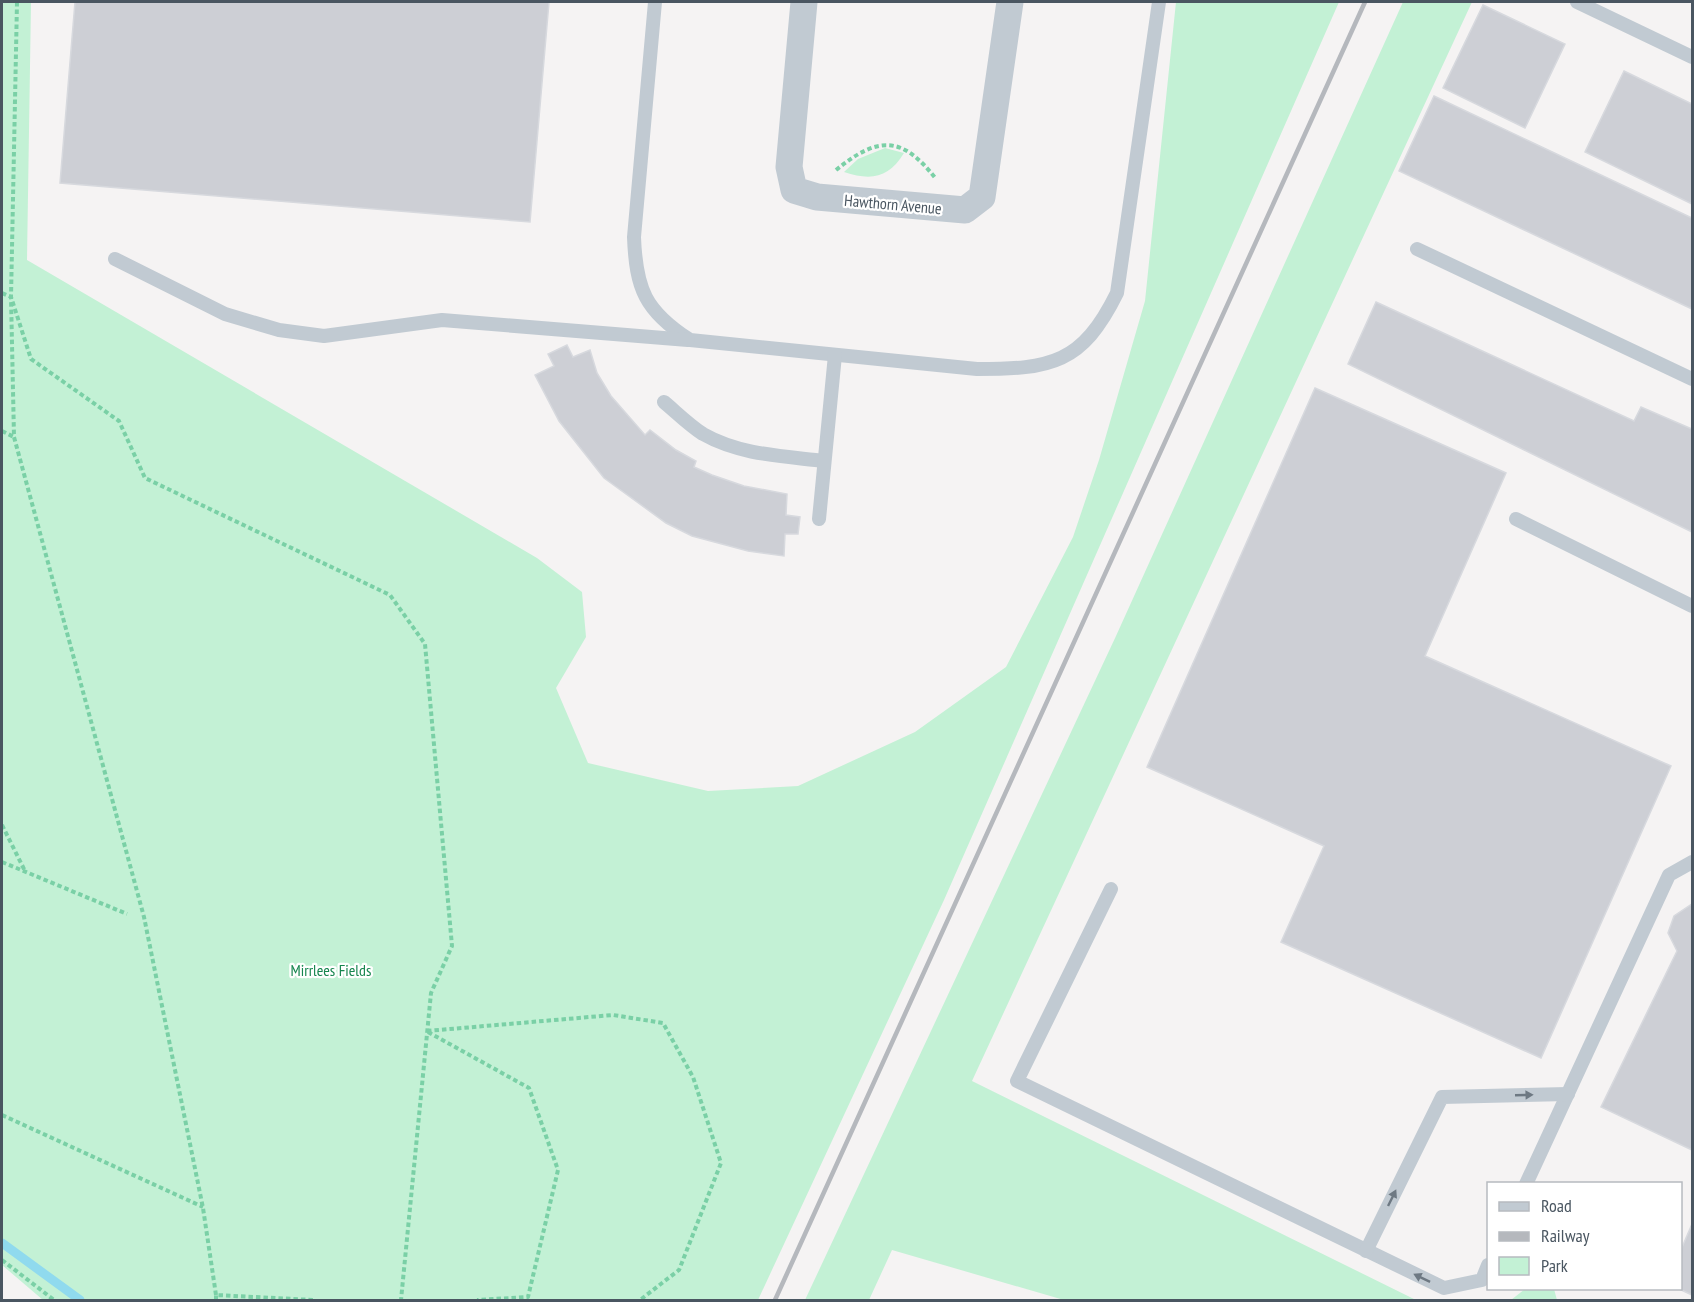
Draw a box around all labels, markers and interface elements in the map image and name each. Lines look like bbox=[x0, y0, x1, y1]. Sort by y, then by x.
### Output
street label: Hawthorn Avenue bbox=[844, 190, 942, 218]
park label: Mirrlees Fields bbox=[291, 960, 371, 980]
one-way arrow bbox=[1514, 1090, 1533, 1099]
legend bbox=[1487, 1182, 1682, 1290]
one-way arrow bbox=[1387, 1190, 1396, 1207]
text: Road bbox=[1541, 1194, 1572, 1217]
text: Railway bbox=[1541, 1224, 1590, 1247]
text: Park bbox=[1541, 1254, 1568, 1277]
one-way arrow bbox=[1413, 1273, 1431, 1283]

